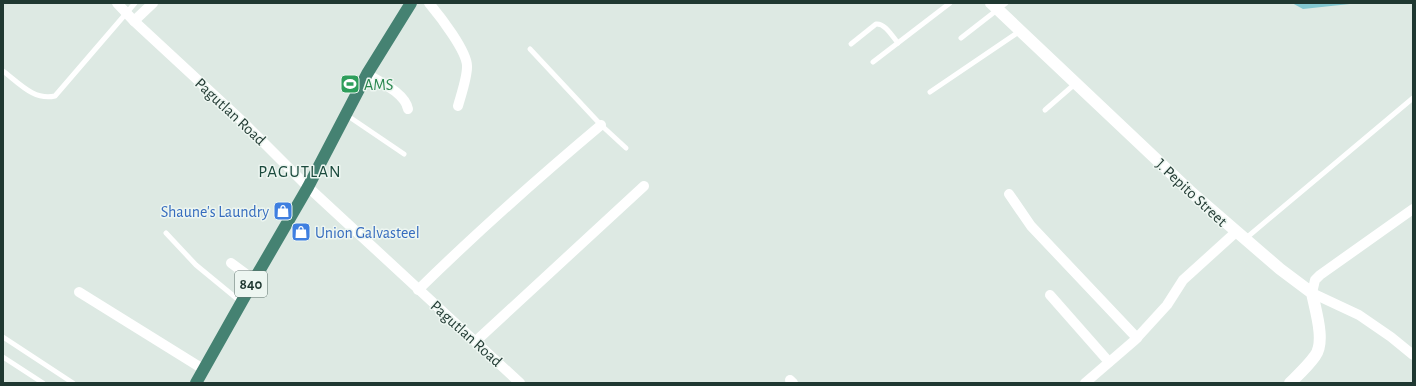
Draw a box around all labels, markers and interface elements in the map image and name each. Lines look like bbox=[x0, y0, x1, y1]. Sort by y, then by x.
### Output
sports icon: AMS bbox=[339, 73, 361, 95]
street label: Pagutlan Road bbox=[192, 75, 269, 148]
place label: AMS bbox=[364, 77, 393, 93]
street label: J. Pepito Street bbox=[1153, 156, 1230, 230]
district label: PAGUTLAN bbox=[258, 163, 342, 180]
shop icon: Shaune's Laundry bbox=[272, 200, 294, 222]
place label: Shaune's Laundry bbox=[161, 204, 269, 221]
shop icon: Union Galvasteel bbox=[290, 221, 312, 243]
place label: Union Galvasteel bbox=[315, 225, 420, 241]
road number: 840 bbox=[235, 271, 267, 297]
street label: Pagutlan Road bbox=[427, 298, 505, 370]

